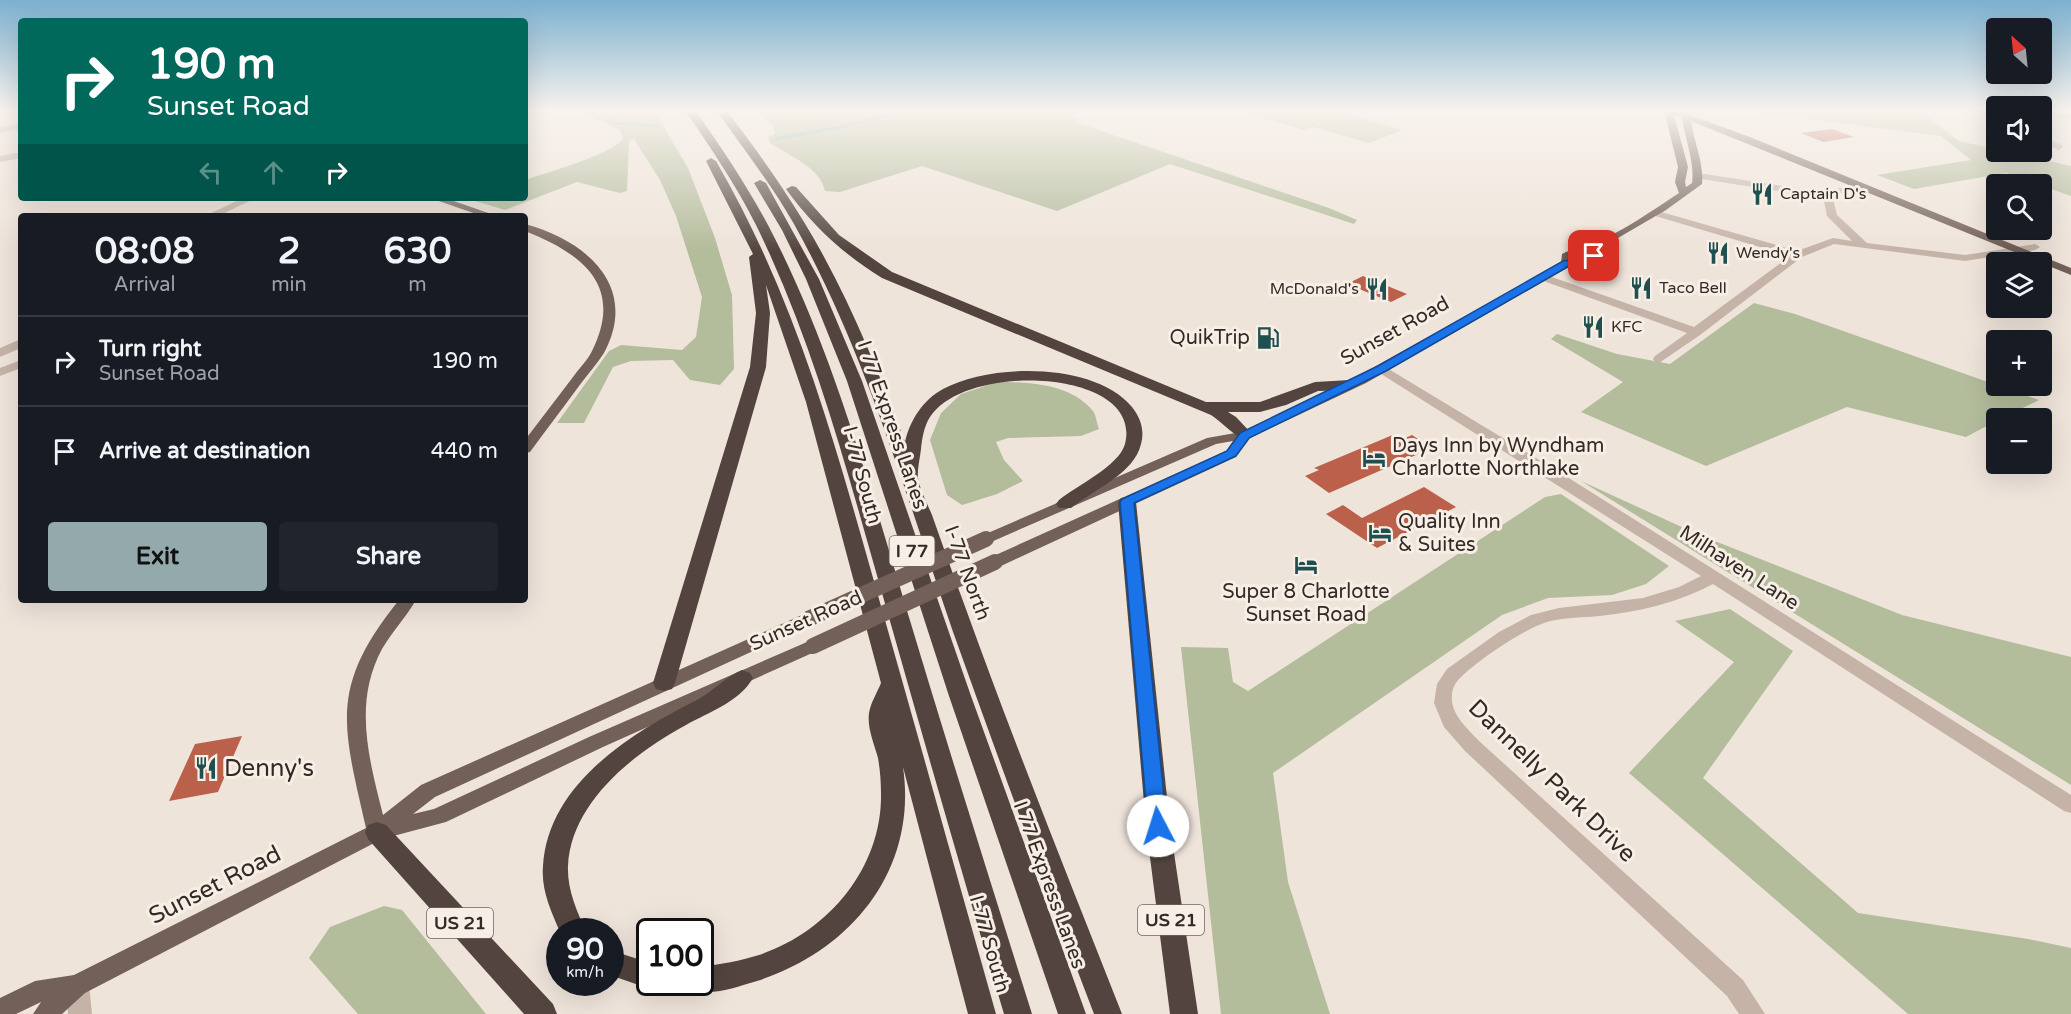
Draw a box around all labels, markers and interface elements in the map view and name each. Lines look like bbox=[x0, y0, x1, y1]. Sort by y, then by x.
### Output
north arrow bbox=[1986, 18, 2052, 84]
map controls bbox=[1986, 18, 2052, 474]
text: 190 m bbox=[147, 39, 276, 90]
icon: right bbox=[48, 42, 126, 120]
text: Sunset Road bbox=[147, 90, 310, 123]
button: sound bbox=[1986, 96, 2052, 162]
icon: left bbox=[194, 156, 227, 189]
icon: ahead bbox=[257, 156, 290, 189]
icon: right bbox=[320, 156, 353, 189]
button: search bbox=[1986, 174, 2052, 240]
restaurant icon: Captain D's bbox=[1749, 181, 1775, 207]
place label: Captain D's bbox=[1780, 184, 1866, 204]
text: 08:08 bbox=[95, 230, 195, 273]
text: 2 bbox=[278, 230, 300, 273]
text: 630 bbox=[383, 230, 451, 273]
pin bbox=[1568, 230, 1619, 281]
icon: arrive bbox=[1577, 239, 1610, 272]
restaurant icon: Wendy's bbox=[1705, 240, 1731, 266]
place label: Wendy's bbox=[1736, 243, 1800, 263]
button: layers bbox=[1986, 252, 2052, 318]
text: Arrival bbox=[114, 273, 176, 297]
text: min bbox=[271, 273, 307, 297]
text: m bbox=[408, 273, 427, 297]
restaurant icon: Taco Bell bbox=[1628, 275, 1654, 301]
restaurant icon: McDonald's bbox=[1364, 276, 1390, 302]
place label: Taco Bell bbox=[1659, 278, 1727, 298]
place label: McDonald's bbox=[1270, 279, 1359, 299]
street label: Sunset Road bbox=[1336, 291, 1454, 371]
restaurant icon: KFC bbox=[1580, 314, 1606, 340]
place label: KFC bbox=[1611, 317, 1642, 337]
fuel station icon: QuikTrip bbox=[1255, 325, 1281, 351]
place label: QuikTrip bbox=[1170, 326, 1250, 350]
button: + bbox=[1986, 330, 2052, 396]
text: Turn right bbox=[99, 336, 201, 362]
street label: I 77 Express Lanes bbox=[852, 338, 932, 512]
icon: right bbox=[48, 345, 81, 378]
text: 190 m bbox=[431, 348, 498, 374]
text: Sunset Road bbox=[99, 362, 220, 386]
button: − bbox=[1986, 408, 2052, 474]
street label: I-77 South bbox=[837, 423, 887, 527]
place label: Days Inn by Wyndham Charlotte Northlake bbox=[1392, 434, 1604, 481]
icon: arrive bbox=[48, 435, 81, 468]
text: Arrive at destination bbox=[99, 438, 310, 464]
text: 440 m bbox=[431, 438, 498, 464]
hotel icon: Days Inn by Wyndham Charlotte Northlake bbox=[1361, 445, 1387, 471]
place label: Quality Inn & Suites bbox=[1398, 510, 1501, 557]
hotel icon: Quality Inn & Suites bbox=[1367, 520, 1393, 546]
street label: Milhaven Lane bbox=[1675, 520, 1803, 616]
button: Exit bbox=[48, 522, 267, 591]
button: Share bbox=[279, 522, 498, 591]
street label: I-77 North bbox=[939, 522, 995, 624]
road number: I 77 bbox=[890, 536, 934, 566]
hotel icon: Super 8 Charlotte Sunset Road bbox=[1293, 552, 1319, 578]
place label: Super 8 Charlotte Sunset Road bbox=[1222, 580, 1390, 627]
street label: Sunset Road bbox=[746, 586, 866, 656]
street label: Dannelly Park Drive bbox=[1462, 694, 1642, 868]
place label: Denny's bbox=[224, 754, 314, 783]
restaurant icon: Denny's bbox=[193, 755, 219, 781]
position arrow bbox=[1126, 794, 1190, 858]
street label: I 77 Express Lanes bbox=[1008, 798, 1090, 972]
street label: Sunset Road bbox=[144, 839, 286, 931]
street label: I-77 South bbox=[964, 893, 1014, 995]
road number: US 21 bbox=[1138, 905, 1204, 935]
road number: US 21 bbox=[427, 908, 493, 938]
speed limit sign: 100 bbox=[636, 918, 714, 996]
text: 90 bbox=[566, 931, 604, 968]
text: km/h bbox=[566, 963, 604, 981]

